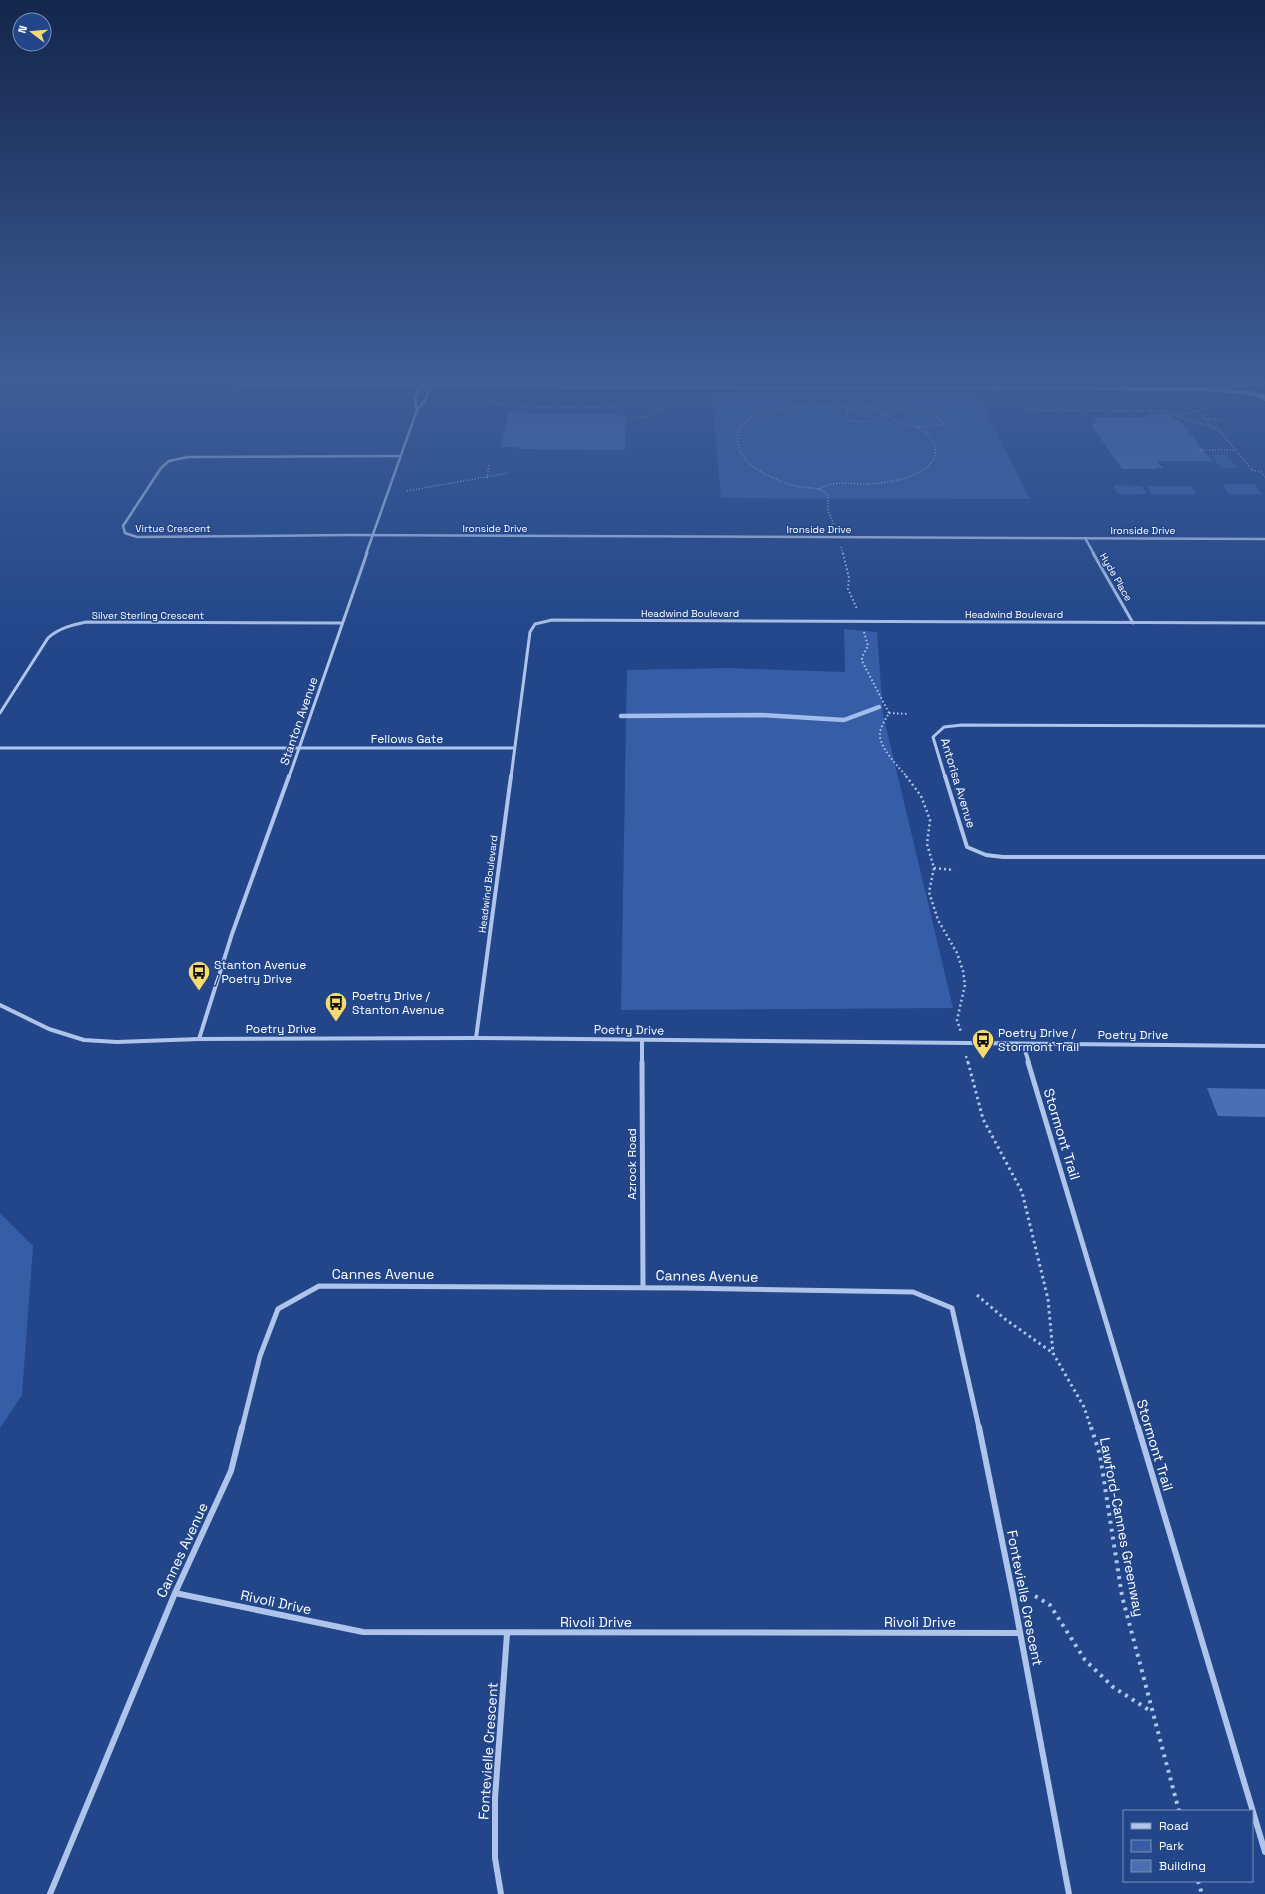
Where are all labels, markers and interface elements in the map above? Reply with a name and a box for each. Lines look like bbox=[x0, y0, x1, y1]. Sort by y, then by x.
north arrow bbox=[12, 12, 52, 52]
text: N bbox=[15, 24, 30, 35]
street label: Virtue Crescent bbox=[135, 522, 211, 535]
street label: Ironside Drive bbox=[463, 522, 528, 535]
street label: Ironside Drive bbox=[787, 523, 852, 536]
street label: Ironside Drive bbox=[1111, 524, 1176, 537]
street label: Hyde Place bbox=[1097, 551, 1135, 604]
street label: Headwind Boulevard bbox=[641, 607, 739, 620]
street label: Headwind Boulevard bbox=[965, 608, 1063, 621]
street label: Silver Sterling Crescent bbox=[92, 609, 205, 622]
street label: Stanton Avenue bbox=[276, 675, 322, 767]
street label: Fellows Gate bbox=[371, 731, 443, 747]
street label: Antorisa Avenue bbox=[937, 736, 979, 830]
street label: Headwind Boulevard bbox=[476, 834, 500, 934]
place label: Stanton Avenue / Poetry Drive bbox=[214, 957, 306, 987]
bus stop icon: Stanton Avenue / Poetry Drive bbox=[186, 959, 212, 992]
place label: Poetry Drive / Stanton Avenue bbox=[352, 988, 444, 1018]
bus stop icon: Poetry Drive / Stanton Avenue bbox=[323, 990, 349, 1023]
street label: Poetry Drive bbox=[246, 1021, 316, 1037]
street label: Poetry Drive bbox=[594, 1021, 664, 1039]
place label: Poetry Drive / Stormont Trail bbox=[998, 1025, 1079, 1055]
bus stop icon: Poetry Drive / Stormont Trail bbox=[970, 1027, 996, 1060]
street label: Poetry Drive bbox=[1098, 1027, 1168, 1043]
street label: Stormont Trail bbox=[1040, 1086, 1084, 1182]
street label: Azrock Road bbox=[624, 1128, 640, 1200]
street label: Cannes Avenue bbox=[332, 1265, 434, 1283]
street label: Cannes Avenue bbox=[655, 1266, 759, 1286]
street label: Stormont Trail bbox=[1133, 1397, 1177, 1493]
street label: Lawford-Cannes Greenway bbox=[1096, 1436, 1148, 1618]
street label: Cannes Avenue bbox=[152, 1500, 212, 1600]
street label: Fontevielle Crescent bbox=[1003, 1529, 1047, 1667]
street label: Rivoli Drive bbox=[239, 1586, 313, 1618]
street label: Rivoli Drive bbox=[560, 1613, 632, 1631]
street label: Rivoli Drive bbox=[884, 1613, 956, 1631]
street label: Fontevielle Crescent bbox=[474, 1682, 502, 1820]
legend bbox=[1123, 1810, 1253, 1882]
text: Road bbox=[1159, 1818, 1188, 1834]
text: Park bbox=[1159, 1838, 1184, 1854]
text: Building bbox=[1159, 1858, 1206, 1874]

